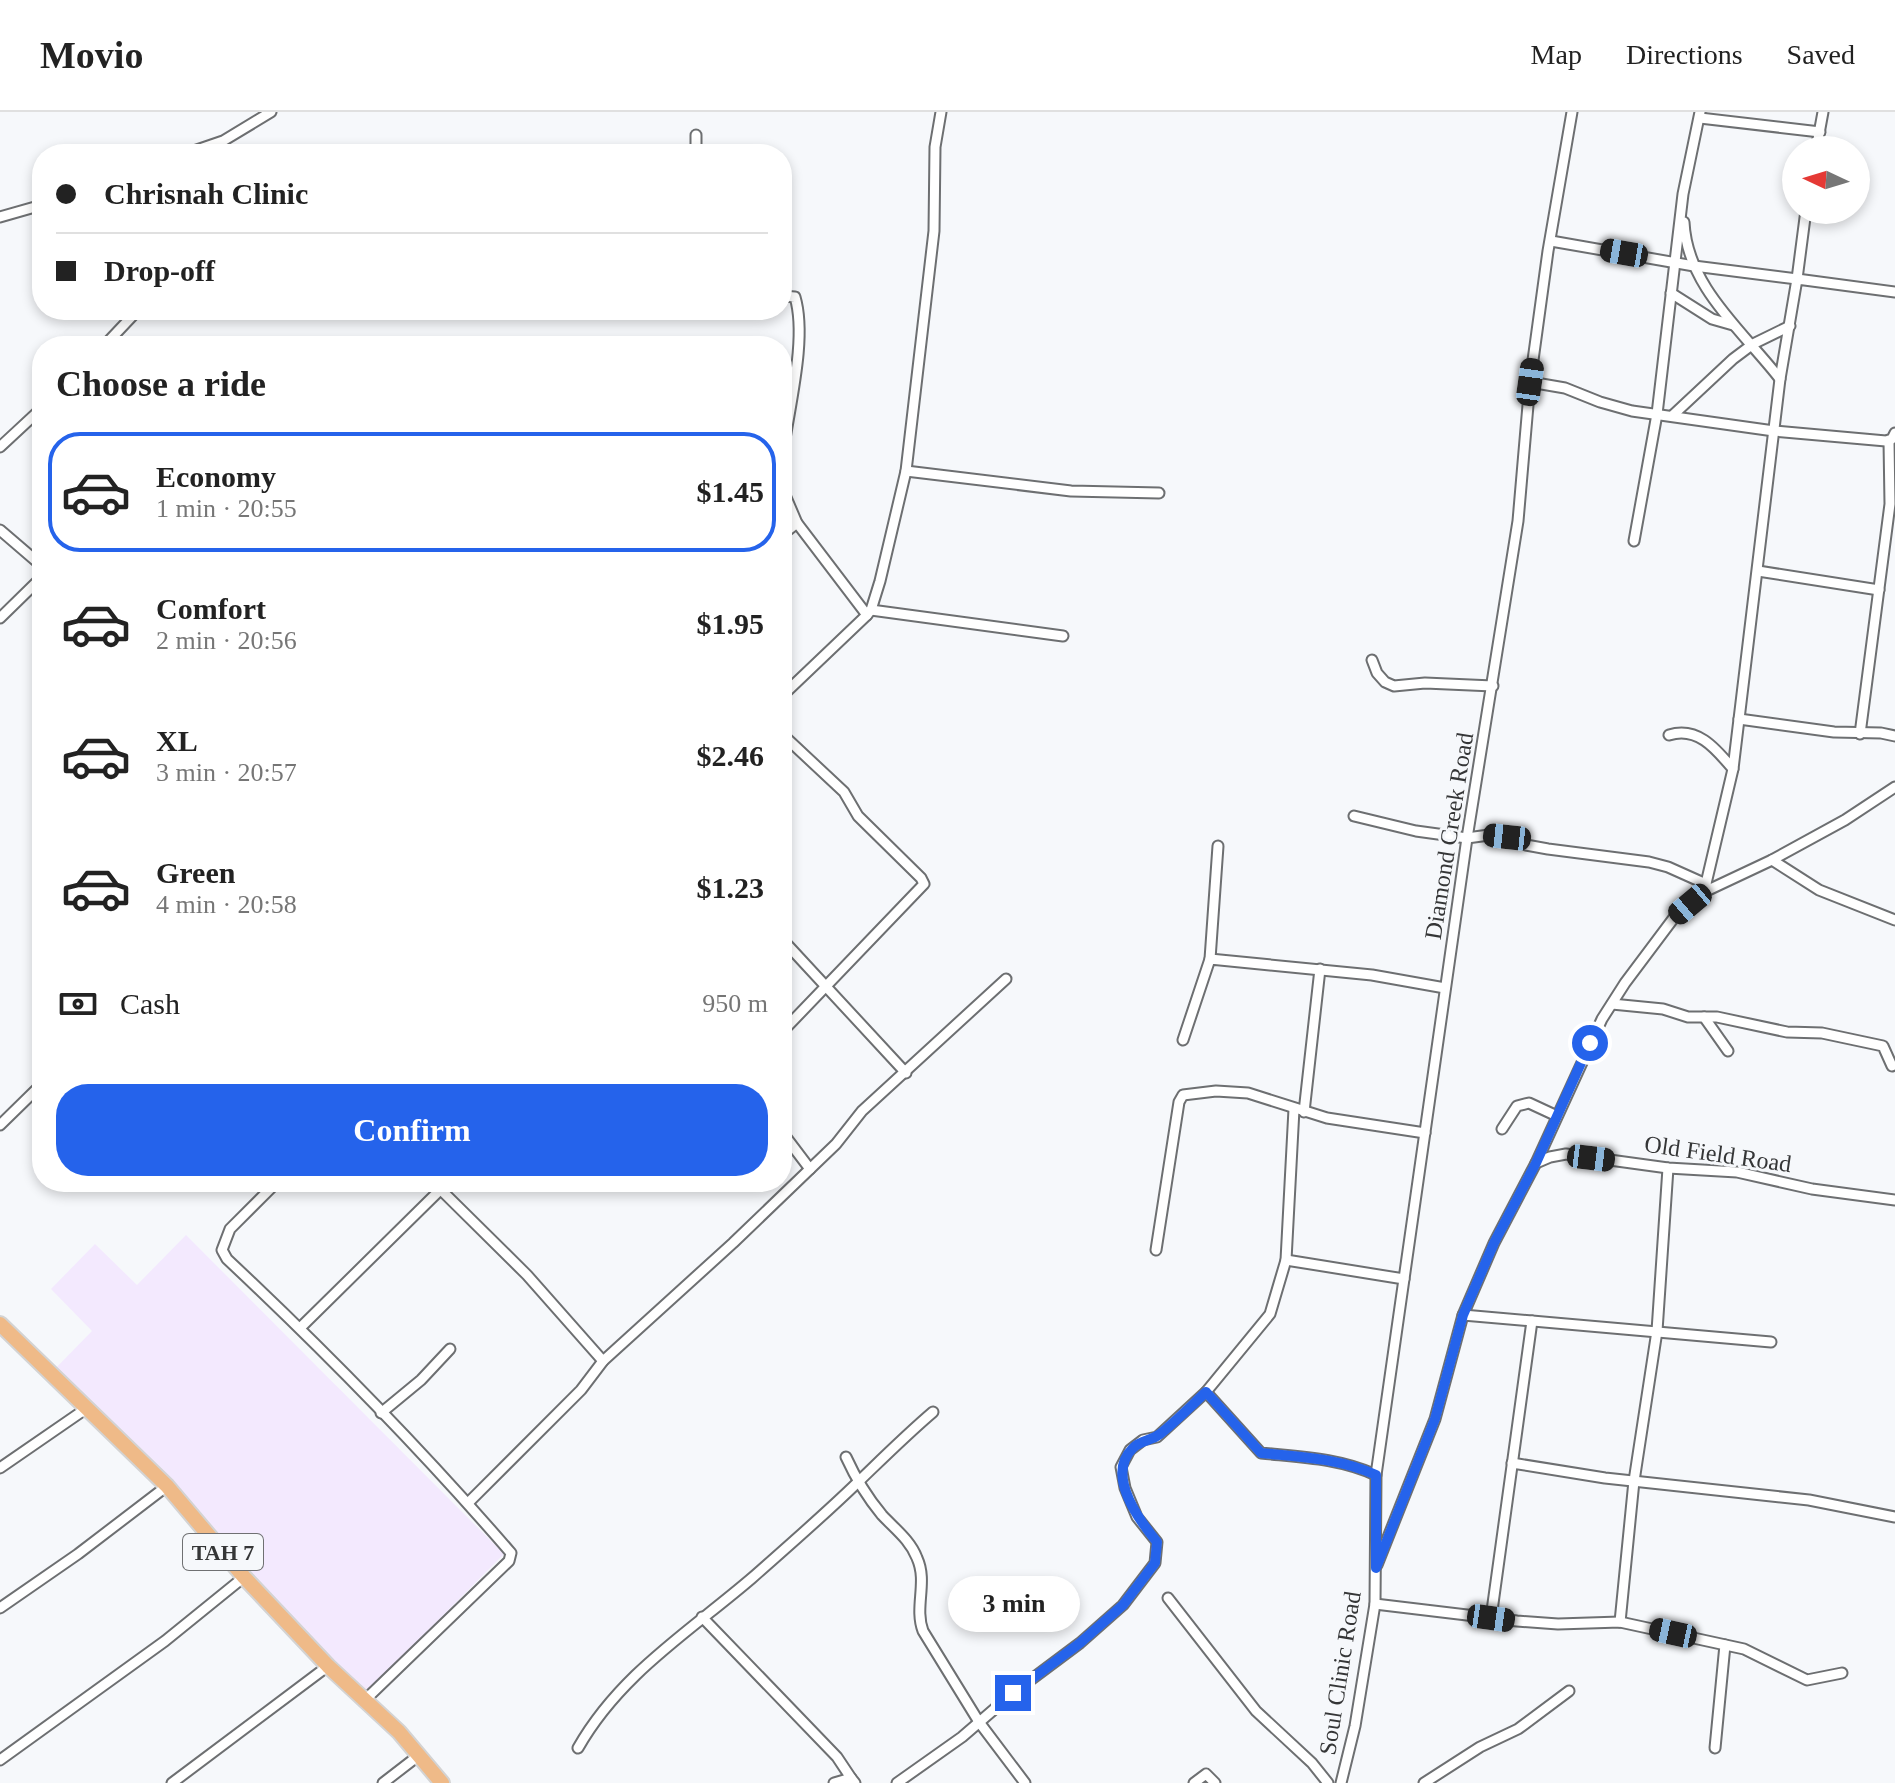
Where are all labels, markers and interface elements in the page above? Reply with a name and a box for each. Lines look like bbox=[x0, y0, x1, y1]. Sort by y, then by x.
text: Movio bbox=[40, 34, 143, 76]
text: Map bbox=[1531, 39, 1582, 70]
text: Directions bbox=[1626, 39, 1743, 70]
text: Saved bbox=[1787, 39, 1855, 70]
north arrow bbox=[1782, 136, 1870, 224]
map controls bbox=[1782, 136, 1870, 224]
text: Chrisnah Clinic bbox=[104, 177, 308, 210]
car bbox=[1598, 237, 1650, 269]
text: Drop-off bbox=[104, 254, 215, 287]
car bbox=[1515, 357, 1545, 407]
text: Choose a ride bbox=[56, 364, 266, 404]
icon: car bbox=[60, 456, 132, 528]
text: Economy bbox=[156, 460, 276, 493]
text: $1.45 bbox=[697, 475, 764, 508]
text: 1 min · 20:55 bbox=[156, 494, 297, 523]
icon: car bbox=[60, 588, 132, 660]
text: Comfort bbox=[156, 592, 266, 625]
text: $1.95 bbox=[697, 607, 764, 640]
text: 2 min · 20:56 bbox=[156, 626, 297, 655]
icon: car bbox=[60, 720, 132, 792]
text: XL bbox=[156, 724, 198, 757]
street label: Diamond Creek Road bbox=[1420, 731, 1478, 941]
text: $2.46 bbox=[697, 739, 764, 772]
text: 3 min · 20:57 bbox=[156, 758, 297, 787]
car bbox=[1482, 823, 1532, 851]
icon: car bbox=[60, 852, 132, 924]
text: Green bbox=[156, 856, 235, 889]
text: $1.23 bbox=[697, 871, 764, 904]
car bbox=[1664, 879, 1716, 929]
text: 4 min · 20:58 bbox=[156, 890, 297, 919]
icon: cash bbox=[56, 982, 100, 1026]
text: Cash bbox=[120, 987, 180, 1020]
text: 950 m bbox=[702, 989, 768, 1018]
route start bbox=[1572, 1025, 1608, 1061]
button: Confirm bbox=[56, 1084, 768, 1176]
street label: Old Field Road bbox=[1643, 1131, 1793, 1177]
car bbox=[1566, 1143, 1616, 1173]
road number: TAH 7 bbox=[183, 1534, 263, 1570]
callout: 3 min bbox=[947, 1577, 1079, 1633]
text: 3 min bbox=[983, 1589, 1045, 1618]
street label: Soul Clinic Road bbox=[1314, 1589, 1366, 1757]
car bbox=[1466, 1603, 1516, 1633]
car bbox=[1647, 1616, 1699, 1650]
route end bbox=[995, 1675, 1031, 1711]

